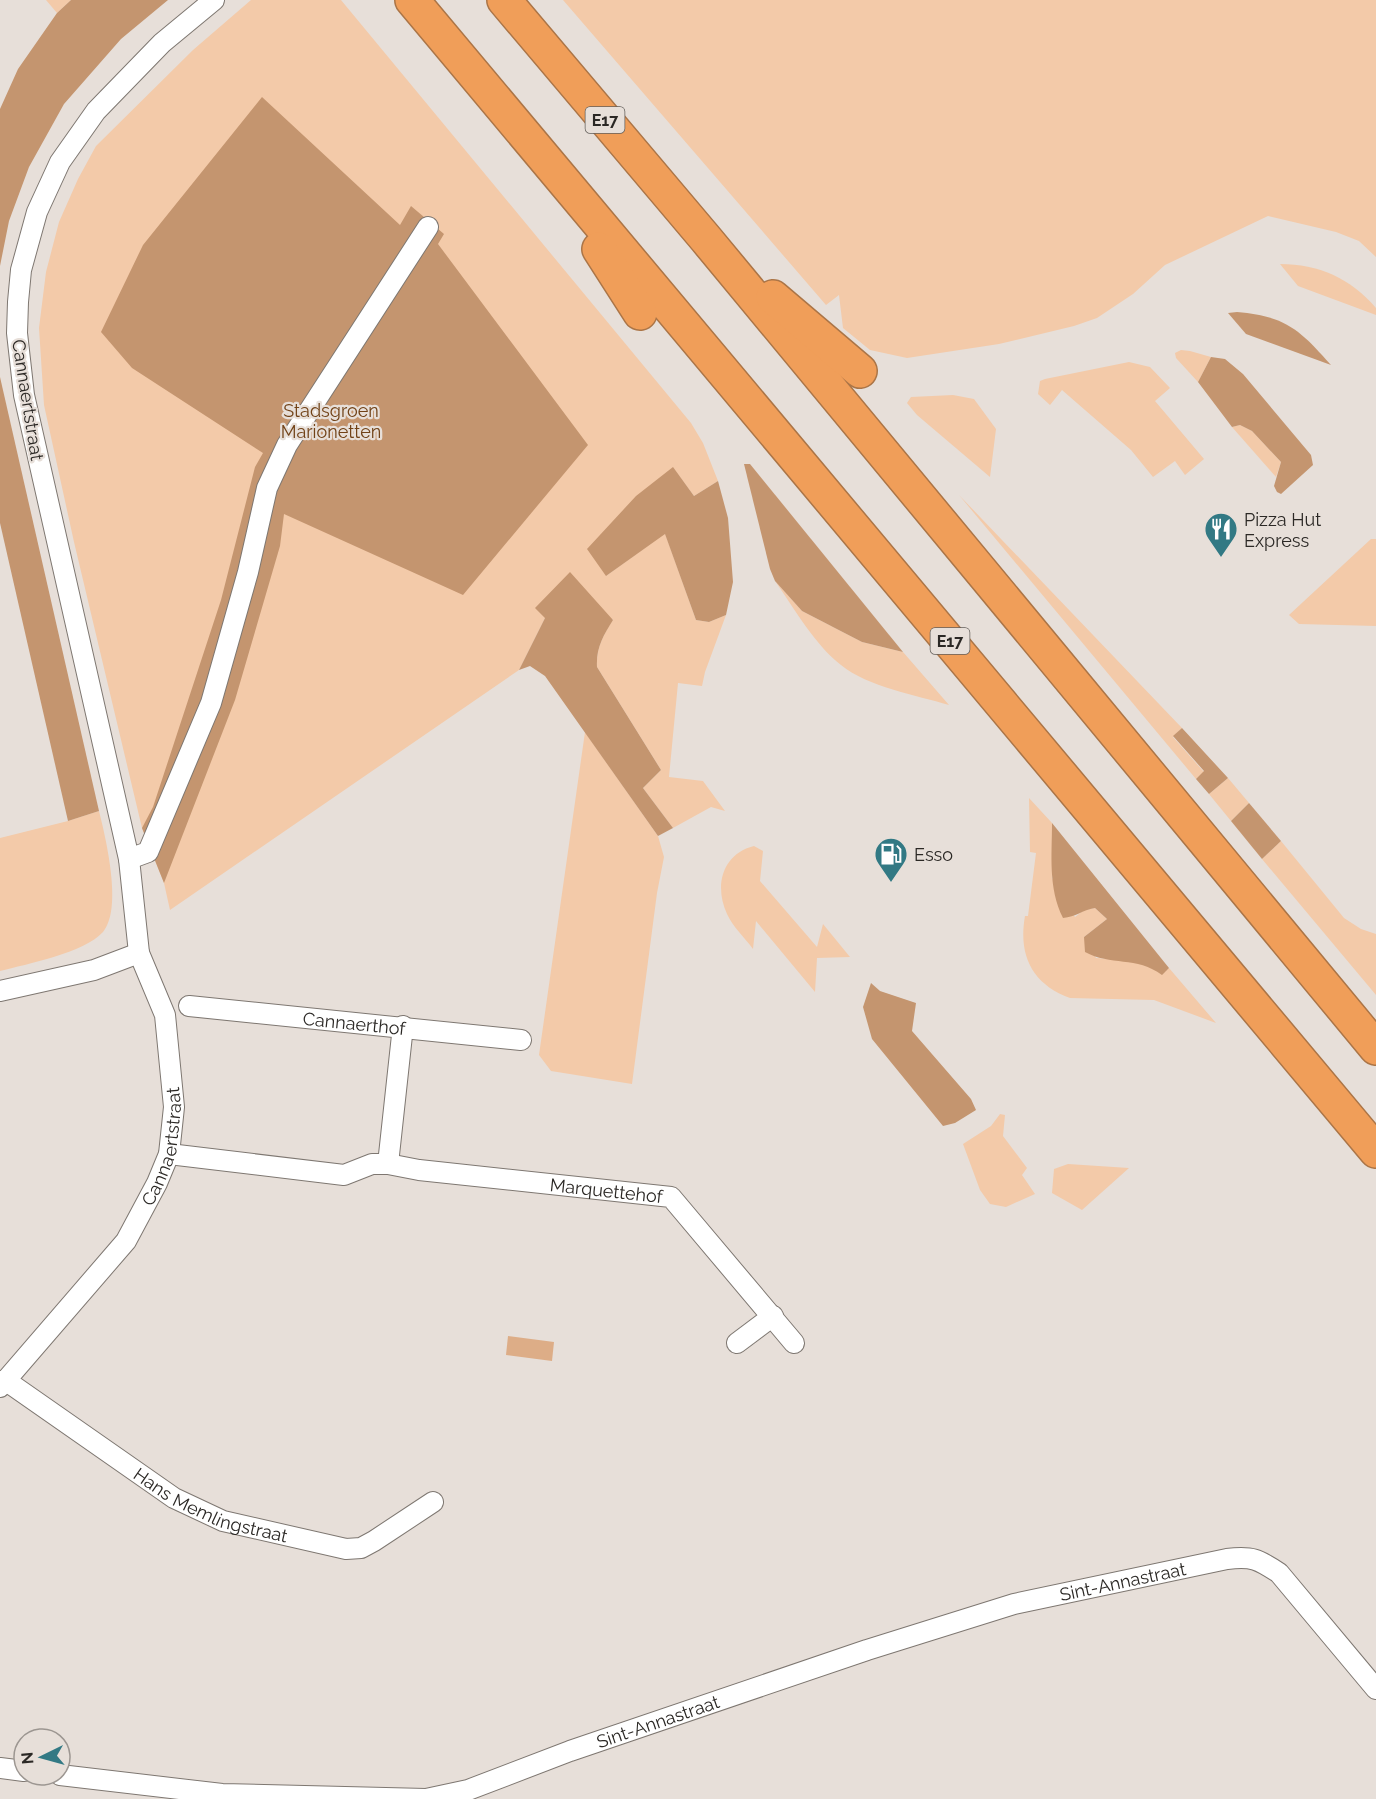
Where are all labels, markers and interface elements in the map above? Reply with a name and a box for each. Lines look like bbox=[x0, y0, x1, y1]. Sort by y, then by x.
road number: E17 bbox=[586, 107, 624, 133]
street label: Cannaertstraat bbox=[8, 338, 48, 462]
park label: Stadsgroen Marionetten bbox=[281, 400, 381, 442]
place label: Pizza Hut Express bbox=[1244, 509, 1321, 551]
restaurant icon: Pizza Hut Express bbox=[1203, 511, 1239, 558]
road number: E17 bbox=[930, 628, 970, 654]
fuel station icon: Esso bbox=[873, 836, 909, 883]
place label: Esso bbox=[914, 844, 953, 865]
street label: Cannaerthof bbox=[302, 1007, 407, 1039]
street label: Cannaertstraat bbox=[136, 1086, 185, 1209]
street label: Marquettehof bbox=[549, 1174, 665, 1207]
street label: Hans Memlingstraat bbox=[130, 1463, 290, 1546]
street label: Sint-Annastraat bbox=[1058, 1558, 1188, 1605]
street label: Sint-Annastraat bbox=[594, 1691, 722, 1752]
north arrow bbox=[12, 1727, 72, 1787]
text: N bbox=[18, 1751, 38, 1765]

